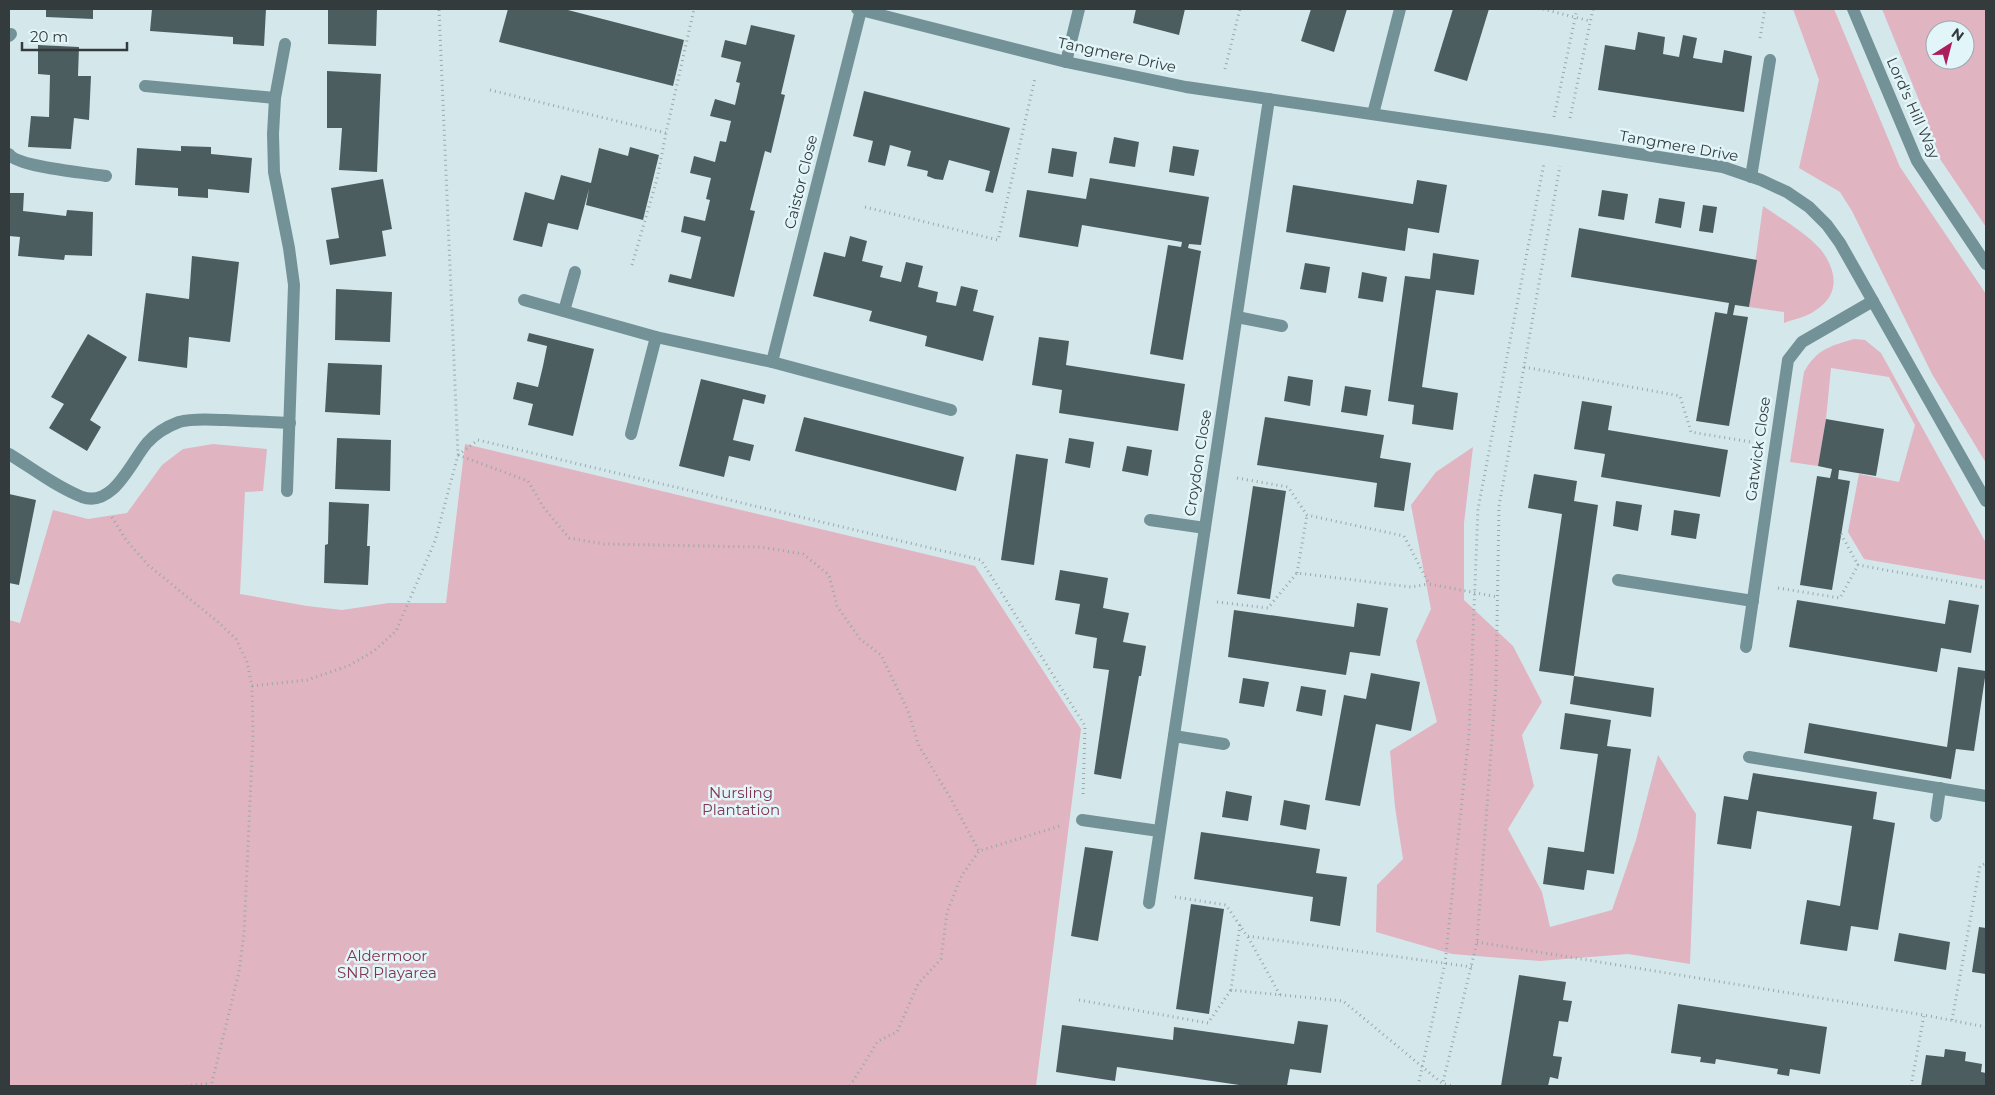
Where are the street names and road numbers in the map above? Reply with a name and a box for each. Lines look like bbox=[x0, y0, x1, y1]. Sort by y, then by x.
street label: Tangmere Drive bbox=[1056, 33, 1178, 76]
street label: Lord's Hill Way bbox=[1883, 54, 1945, 162]
street label: Tangmere Drive bbox=[1618, 126, 1740, 165]
street label: Caistor Close bbox=[780, 133, 821, 231]
street label: Gatwick Close bbox=[1741, 395, 1774, 502]
street label: Croydon Close bbox=[1180, 408, 1215, 518]

